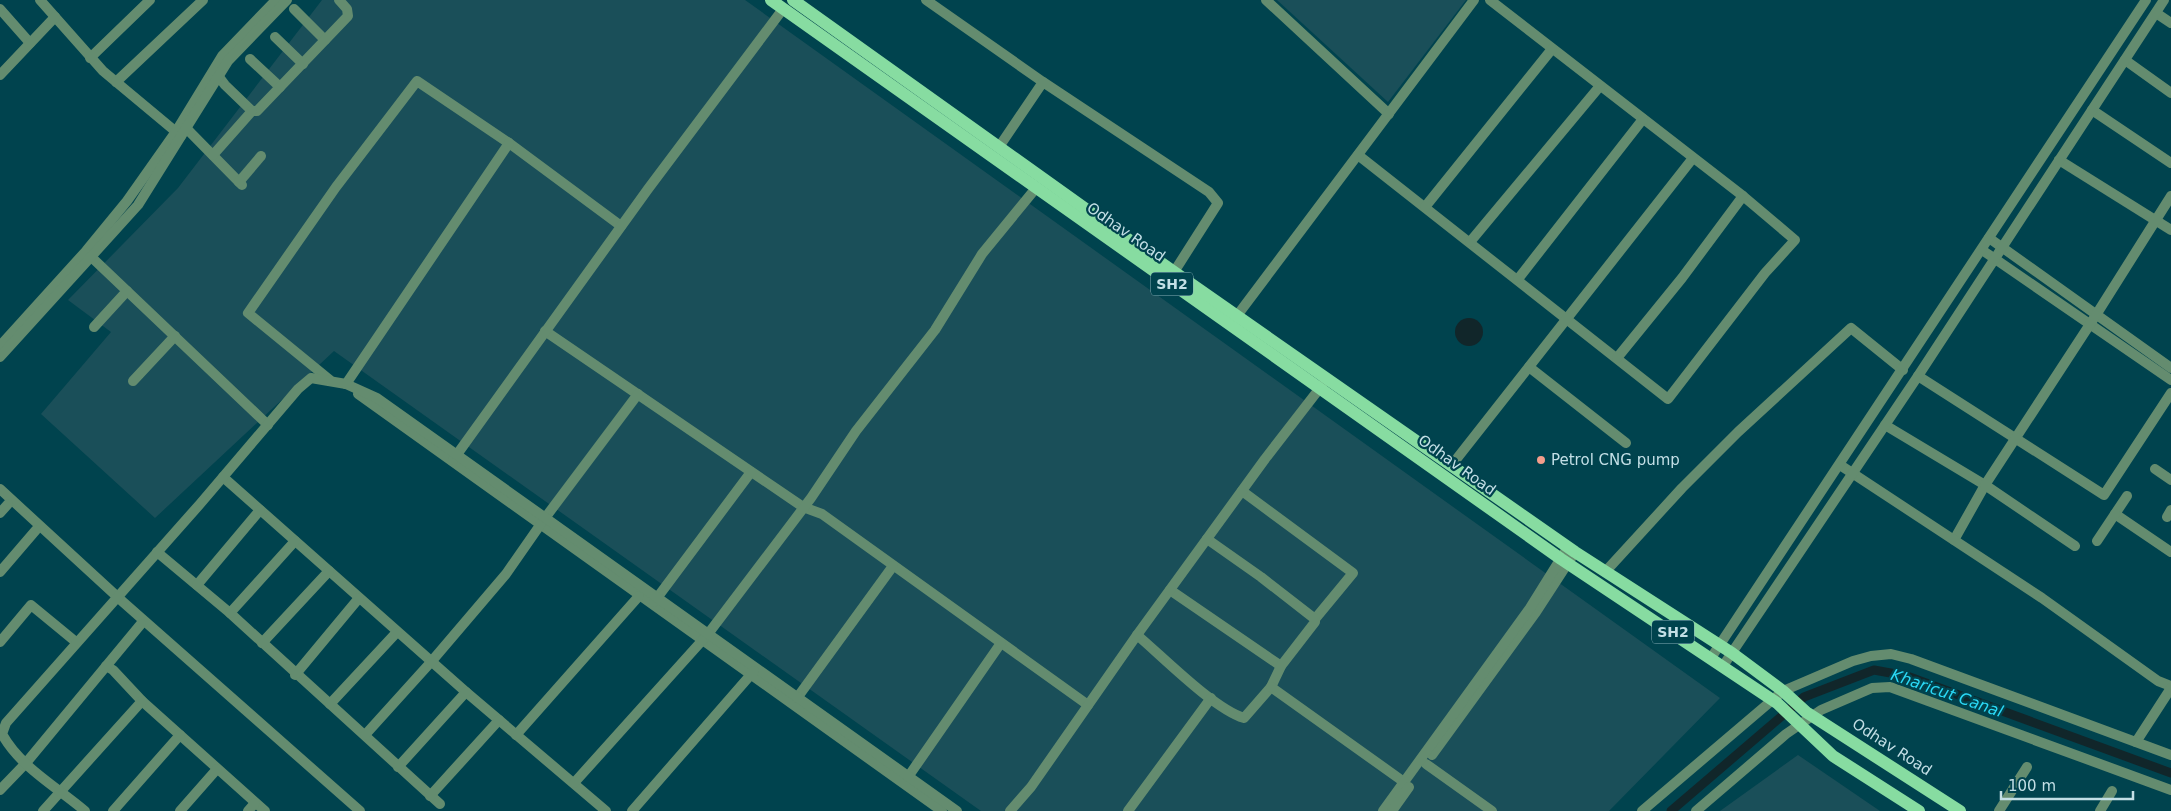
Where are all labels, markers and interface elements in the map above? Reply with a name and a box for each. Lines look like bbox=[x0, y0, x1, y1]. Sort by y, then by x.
street label: Odhav Road bbox=[1083, 198, 1169, 266]
road number: SH2 bbox=[1151, 272, 1193, 296]
street label: Odhav Road bbox=[1415, 431, 1499, 499]
place label: Petrol CNG pump bbox=[1551, 451, 1680, 469]
marker: Petrol CNG pump bbox=[1535, 454, 1547, 466]
road number: SH2 bbox=[1652, 620, 1694, 644]
water label: Kharicut Canal bbox=[1889, 665, 2006, 721]
street label: Odhav Road bbox=[1849, 715, 1935, 779]
scale bar bbox=[2001, 768, 2134, 800]
text: 100 m bbox=[2008, 777, 2056, 795]

